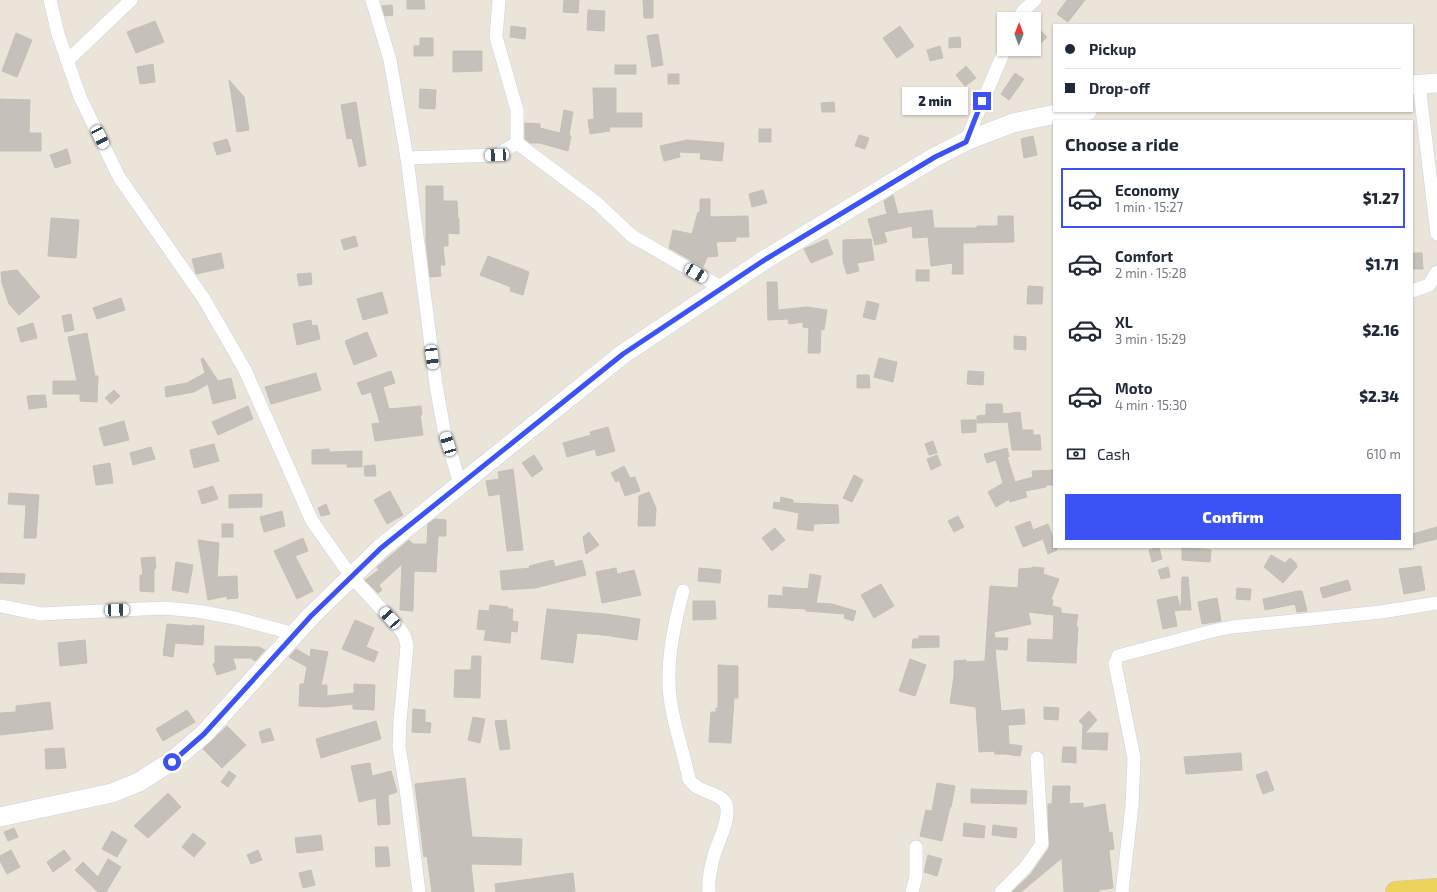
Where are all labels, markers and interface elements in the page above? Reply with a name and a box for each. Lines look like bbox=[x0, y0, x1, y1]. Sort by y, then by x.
north arrow bbox=[997, 12, 1041, 56]
map controls bbox=[997, 12, 1041, 56]
text: Pickup bbox=[1089, 40, 1136, 58]
text: Drop-off bbox=[1089, 79, 1150, 97]
callout: 2 min bbox=[902, 87, 968, 115]
route end bbox=[973, 92, 991, 110]
text: 2 min bbox=[918, 93, 952, 109]
car bbox=[89, 124, 111, 150]
text: Choose a ride bbox=[1065, 133, 1179, 155]
car bbox=[485, 148, 509, 162]
icon: car bbox=[1067, 180, 1103, 216]
text: Economy bbox=[1115, 181, 1180, 199]
text: $1.27 bbox=[1363, 189, 1399, 207]
text: 1 min · 15:27 bbox=[1115, 199, 1183, 215]
icon: car bbox=[1067, 246, 1103, 282]
text: Comfort bbox=[1115, 247, 1173, 265]
text: $1.71 bbox=[1365, 255, 1399, 273]
car bbox=[683, 262, 709, 284]
text: 2 min · 15:28 bbox=[1115, 265, 1187, 281]
icon: car bbox=[1067, 312, 1103, 348]
text: XL bbox=[1115, 313, 1133, 331]
text: $2.16 bbox=[1362, 321, 1399, 339]
text: 3 min · 15:29 bbox=[1115, 331, 1186, 347]
car bbox=[425, 344, 439, 370]
icon: car bbox=[1067, 378, 1103, 414]
text: Moto bbox=[1115, 379, 1153, 397]
text: $2.34 bbox=[1359, 387, 1399, 405]
text: 4 min · 15:30 bbox=[1115, 397, 1187, 413]
car bbox=[439, 431, 457, 457]
icon: cash bbox=[1065, 443, 1087, 465]
text: Cash bbox=[1097, 445, 1130, 463]
text: 610 m bbox=[1366, 446, 1401, 462]
button: Confirm bbox=[1065, 494, 1401, 540]
car bbox=[105, 604, 129, 616]
car bbox=[378, 605, 402, 631]
route start bbox=[163, 753, 181, 771]

